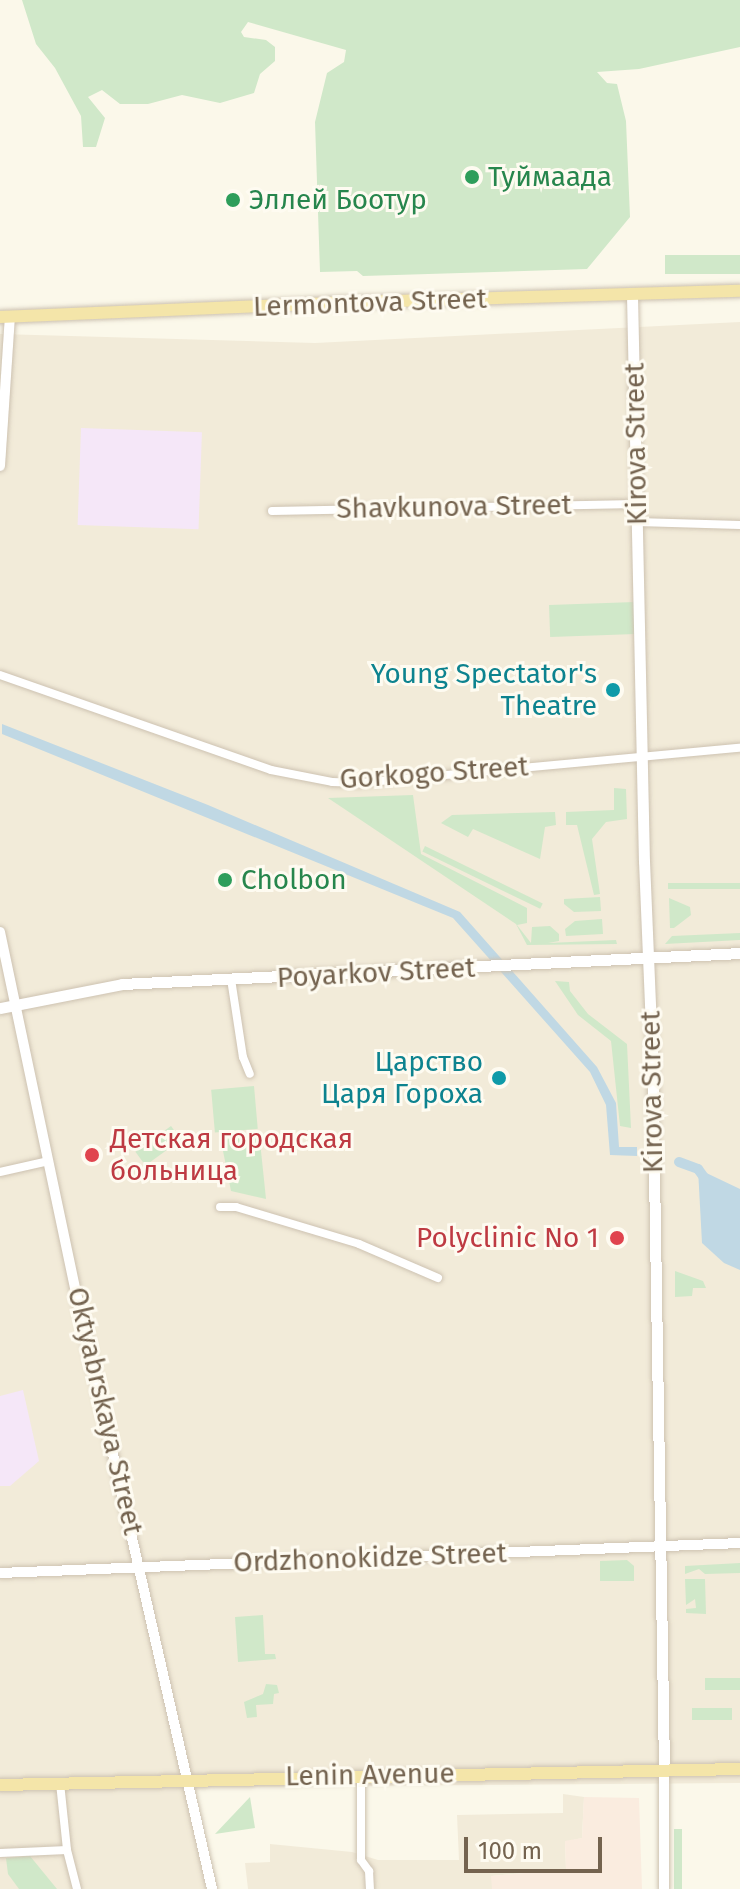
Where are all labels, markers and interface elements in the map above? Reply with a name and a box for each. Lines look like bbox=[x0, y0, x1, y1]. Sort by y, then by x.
place label: Туймаада bbox=[488, 160, 612, 194]
marker: Туймаада bbox=[463, 168, 481, 186]
place label: Эллей Боотур bbox=[249, 183, 427, 217]
marker: Эллей Боотур bbox=[224, 191, 242, 209]
street label: Lermontova Street bbox=[253, 282, 487, 324]
street label: Kirova Street bbox=[618, 362, 654, 526]
street label: Shavkunova Street bbox=[336, 488, 572, 526]
place label: Young Spectator's Theatre bbox=[371, 657, 597, 723]
marker: Young Spectator's Theatre bbox=[604, 681, 622, 699]
street label: Gorkogo Street bbox=[339, 750, 529, 796]
place label: Cholbon bbox=[241, 863, 347, 897]
marker: Cholbon bbox=[216, 871, 234, 889]
street label: Poyarkov Street bbox=[276, 951, 476, 995]
street label: Kirova Street bbox=[634, 1010, 670, 1174]
place label: Царство Царя Гороха bbox=[321, 1045, 483, 1111]
marker: Царство Царя Гороха bbox=[490, 1069, 508, 1087]
place label: Детская городская больница bbox=[110, 1122, 353, 1188]
marker: Детская городская больница bbox=[81, 1144, 103, 1166]
place label: Polyclinic No 1 bbox=[416, 1221, 599, 1255]
marker: Polyclinic No 1 bbox=[606, 1227, 628, 1249]
street label: Oktyabrskaya Street bbox=[60, 1284, 150, 1538]
street label: Ordzhonokidze Street bbox=[233, 1536, 507, 1580]
street label: Lenin Avenue bbox=[285, 1757, 455, 1793]
scale bar bbox=[468, 1821, 606, 1871]
text: 100 m bbox=[478, 1837, 542, 1865]

